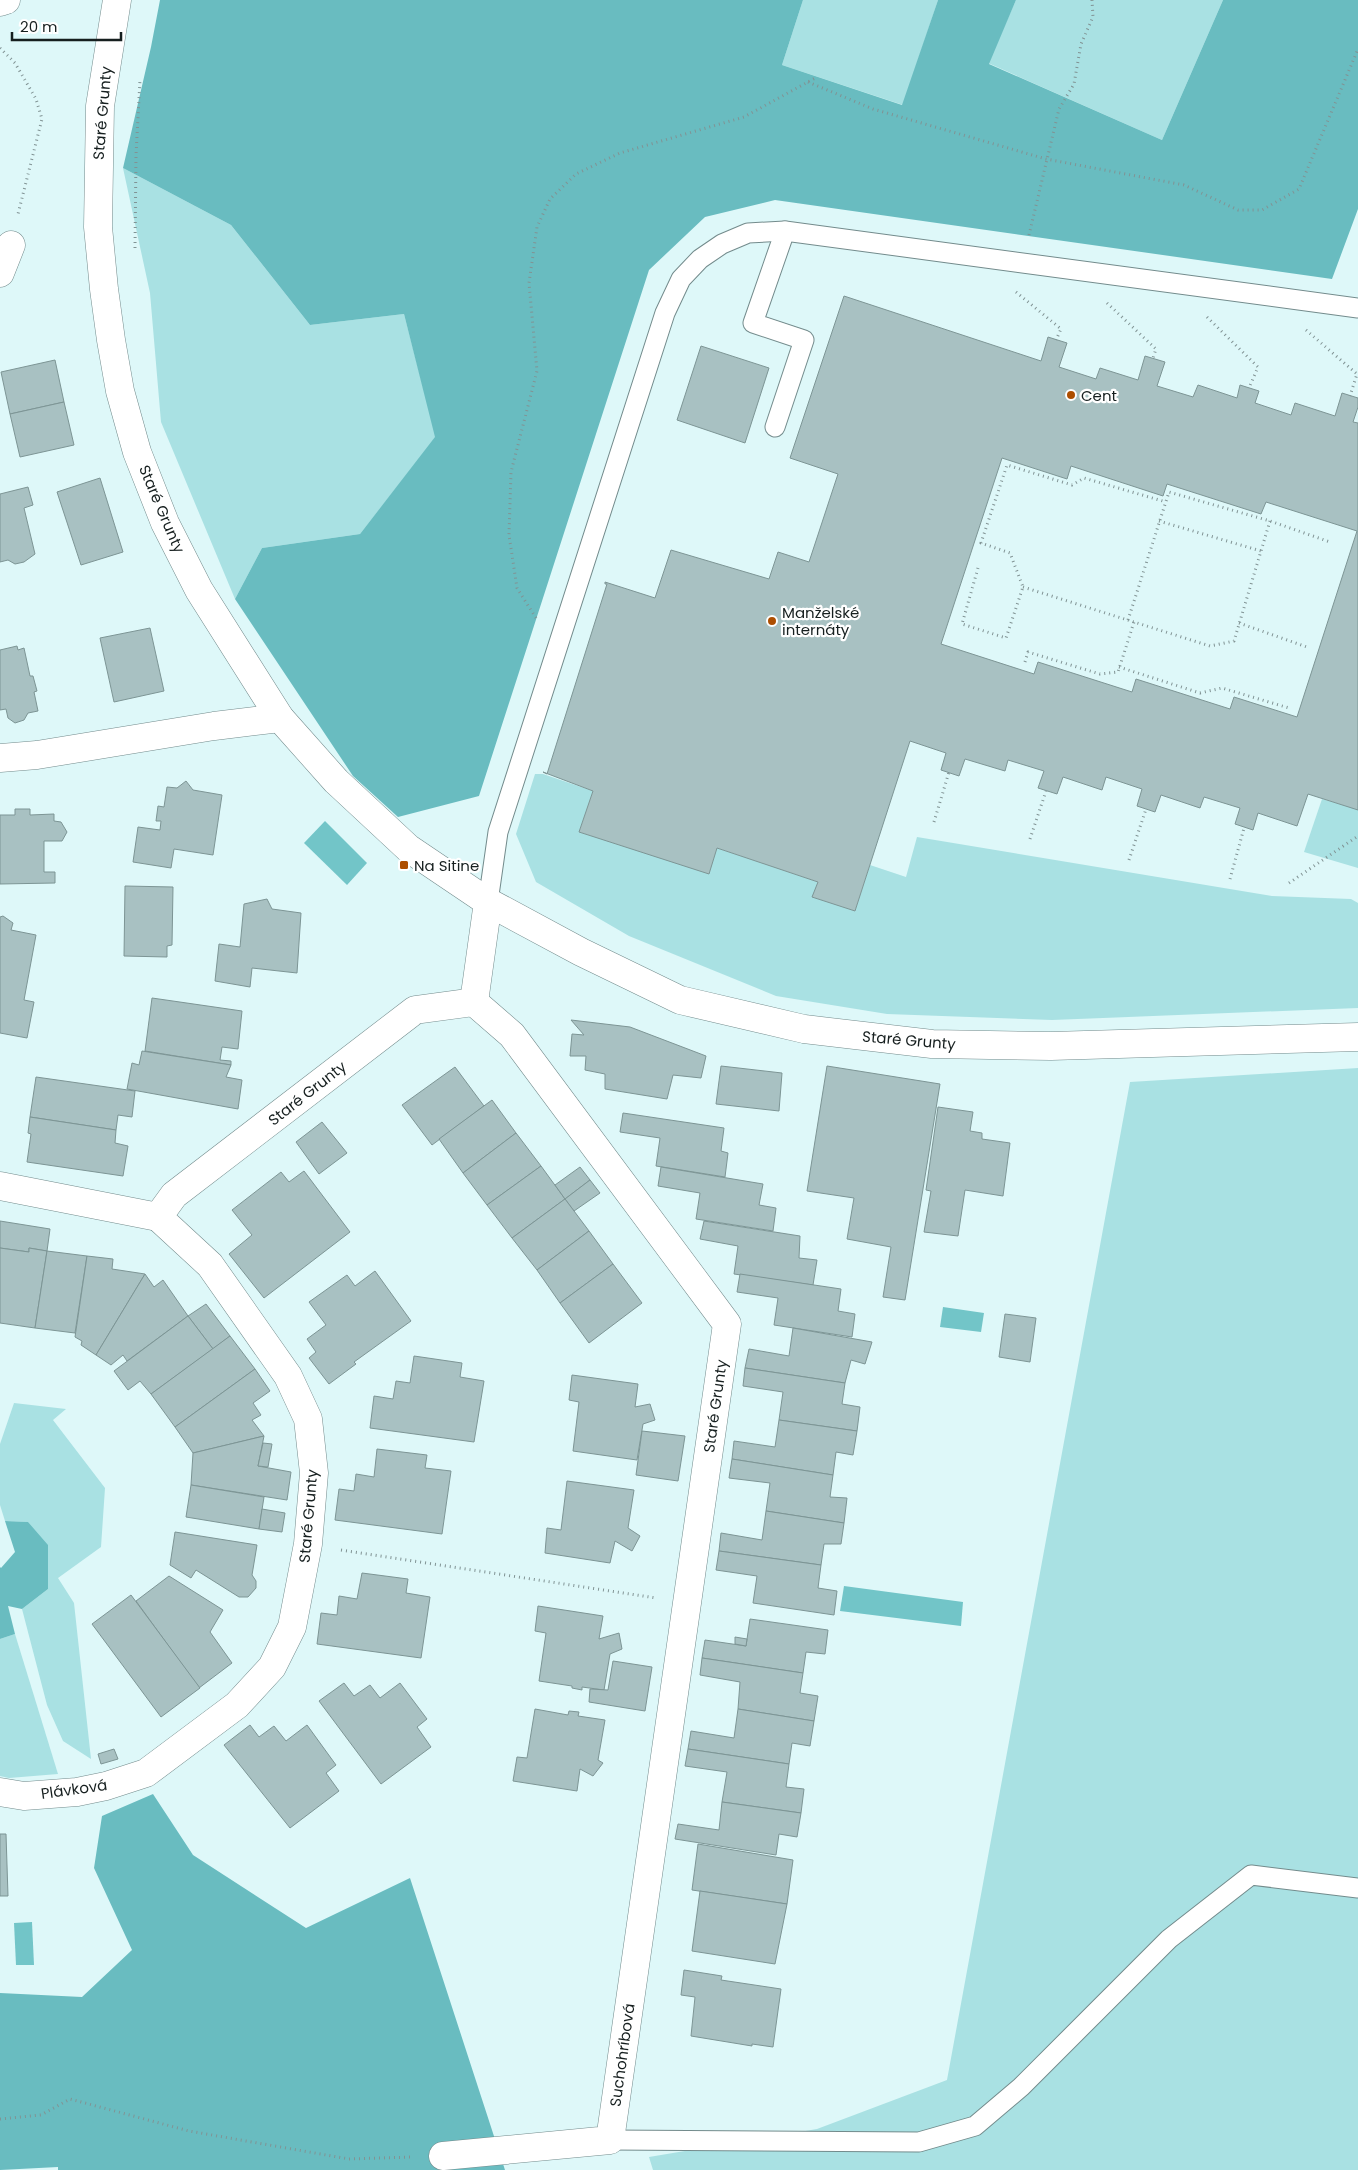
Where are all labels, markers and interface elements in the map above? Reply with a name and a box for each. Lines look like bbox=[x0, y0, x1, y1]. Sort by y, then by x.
scale bar bbox=[12, 10, 121, 42]
text: 20 m bbox=[20, 16, 58, 37]
street label: Staré Grunty bbox=[87, 65, 117, 161]
place label: Cent bbox=[1081, 385, 1117, 406]
marker: Cent bbox=[1065, 389, 1077, 401]
street label: Staré Grunty bbox=[134, 462, 190, 557]
place label: Manželské internáty bbox=[782, 602, 859, 640]
marker: Manželské internáty bbox=[766, 615, 778, 627]
place label: Na Sitine bbox=[414, 855, 479, 876]
marker: Na Sitine bbox=[398, 859, 410, 871]
street label: Staré Grunty bbox=[861, 1025, 957, 1055]
street label: Staré Grunty bbox=[264, 1056, 351, 1130]
street label: Staré Grunty bbox=[698, 1358, 732, 1454]
street label: Staré Grunty bbox=[293, 1468, 323, 1564]
street label: Plávková bbox=[39, 1774, 109, 1804]
street label: Suchohríbová bbox=[604, 2002, 640, 2108]

